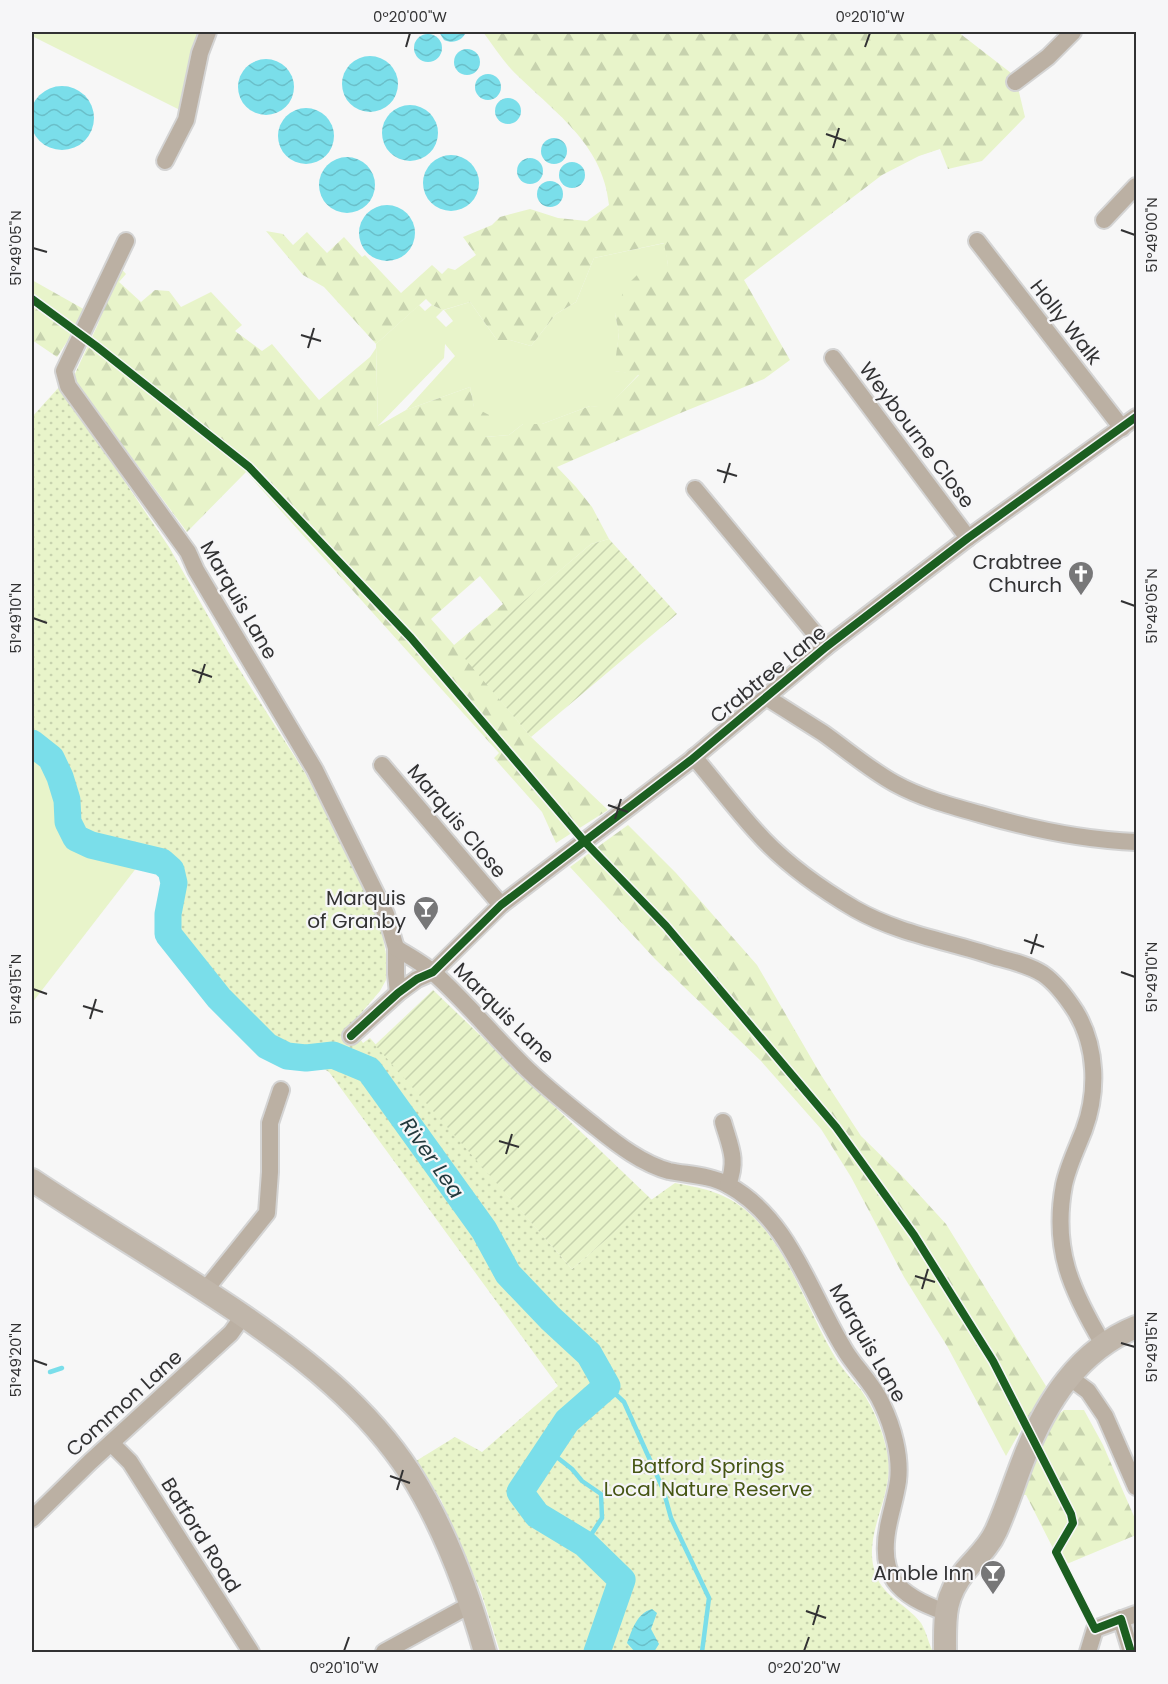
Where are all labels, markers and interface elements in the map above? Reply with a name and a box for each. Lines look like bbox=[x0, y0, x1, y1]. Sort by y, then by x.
text: 0°20'00"W bbox=[373, 6, 447, 27]
text: 0°20'10"W bbox=[835, 6, 905, 27]
text: 51°49'00"N bbox=[1141, 197, 1162, 273]
text: 51°49'05"N bbox=[5, 210, 26, 286]
street label: Holly Walk bbox=[1024, 273, 1109, 371]
street label: Weybourne Close bbox=[853, 356, 981, 514]
street label: Marquis Lane bbox=[194, 536, 284, 664]
place label: Crabtree Church bbox=[973, 548, 1062, 599]
church icon: Crabtree Church bbox=[1066, 559, 1096, 597]
text: 51°49'05"N bbox=[1141, 568, 1162, 644]
text: 51°49'10"N bbox=[5, 583, 26, 653]
street label: Crabtree Lane bbox=[704, 618, 832, 730]
street label: Marquis Close bbox=[401, 758, 513, 884]
place label: Marquis of Granby bbox=[307, 884, 406, 935]
bar icon: Marquis of Granby bbox=[411, 894, 441, 932]
text: 51°49'10"N bbox=[1141, 942, 1162, 1012]
text: 51°49'15"N bbox=[5, 954, 26, 1024]
street label: Marquis Lane bbox=[447, 956, 561, 1070]
water label: River Lea bbox=[394, 1111, 471, 1204]
street label: Marquis Lane bbox=[823, 1279, 913, 1407]
text: 51°49'15"N bbox=[1141, 1312, 1162, 1382]
text: 51°49'20"N bbox=[5, 1323, 26, 1397]
street label: Common Lane bbox=[60, 1343, 188, 1463]
park label: Batford Springs Local Nature Reserve bbox=[604, 1452, 812, 1503]
street label: Batford Road bbox=[154, 1472, 248, 1598]
bar icon: Amble Inn bbox=[978, 1558, 1008, 1596]
place label: Amble Inn bbox=[873, 1559, 974, 1587]
text: 0°20'10"W bbox=[309, 1657, 379, 1678]
text: 0°20'20"W bbox=[767, 1657, 841, 1678]

